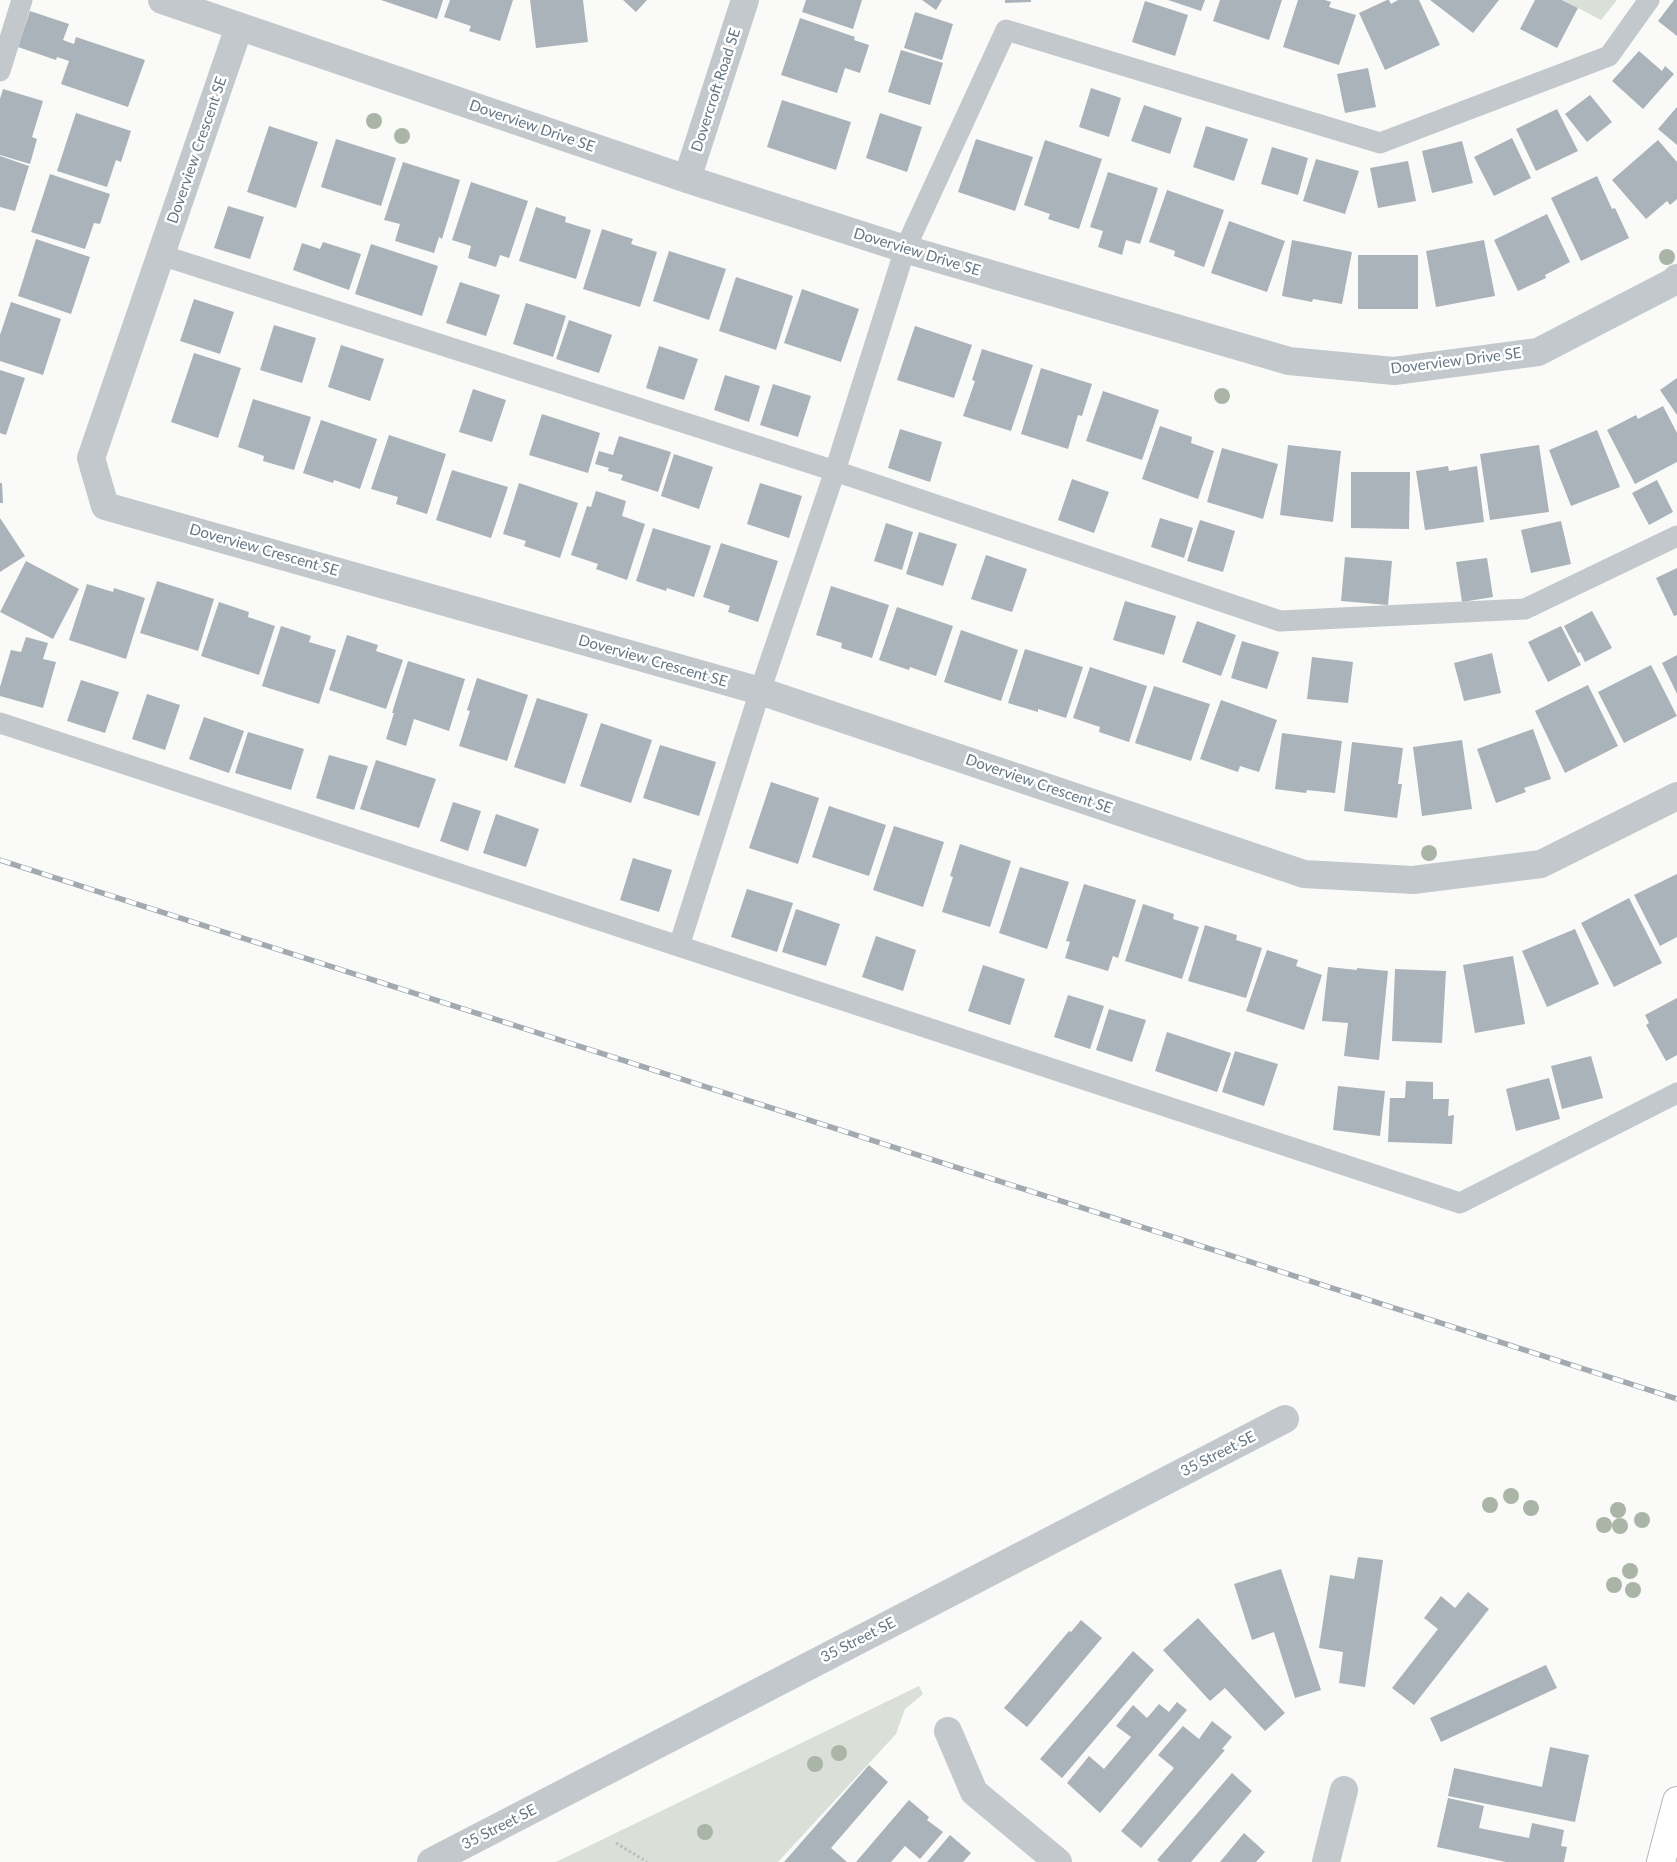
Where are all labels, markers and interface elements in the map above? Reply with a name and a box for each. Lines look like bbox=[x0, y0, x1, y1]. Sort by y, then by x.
street label: Dovercroft Road SE bbox=[688, 26, 744, 154]
street label: Doverview Crescent SE bbox=[163, 74, 231, 226]
street label: Doverview Drive SE bbox=[467, 96, 597, 156]
street label: Doverview Drive SE bbox=[851, 224, 983, 280]
street label: Doverview Drive SE bbox=[1390, 344, 1522, 378]
street label: Doverview Crescent SE bbox=[187, 520, 341, 580]
street label: Doverview Crescent SE bbox=[576, 631, 730, 691]
street label: Doverview Crescent SE bbox=[963, 750, 1115, 818]
street label: 35 Street SE bbox=[1178, 1428, 1258, 1480]
street label: 35 Street SE bbox=[818, 1614, 898, 1666]
street label: 35 Street SE bbox=[459, 1801, 539, 1853]

